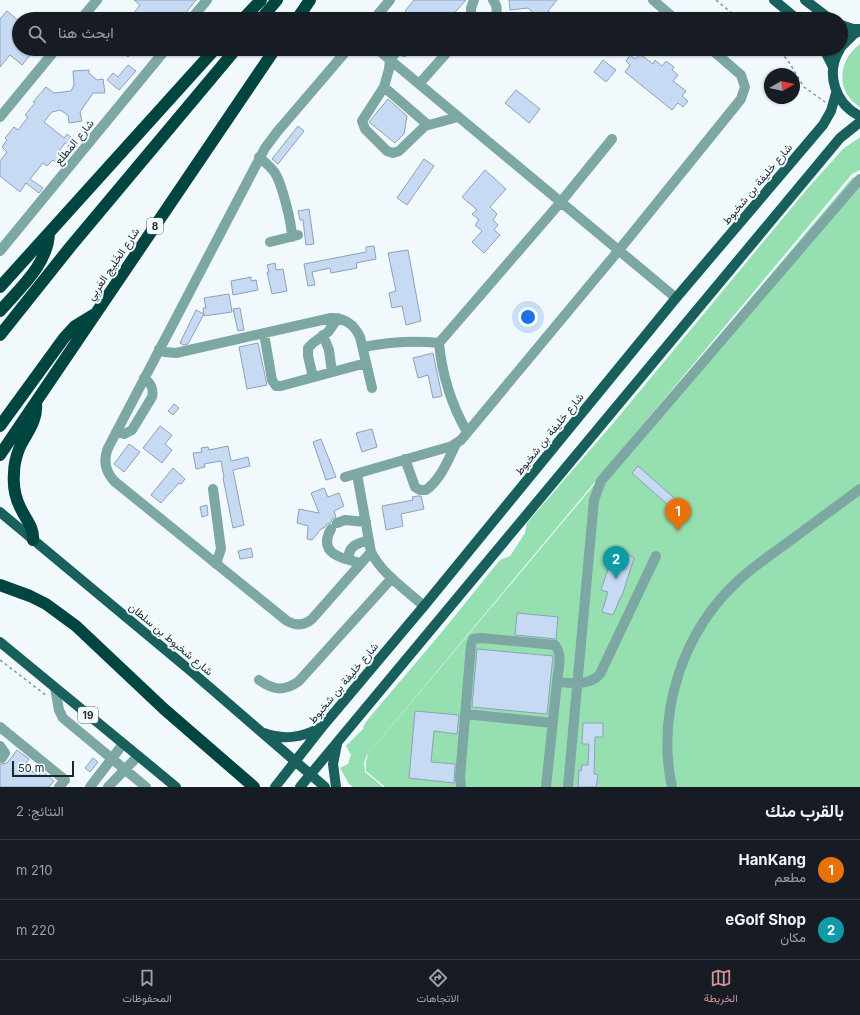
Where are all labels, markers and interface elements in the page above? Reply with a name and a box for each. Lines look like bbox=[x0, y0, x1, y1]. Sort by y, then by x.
search box bbox=[12, 12, 848, 56]
icon: search bbox=[26, 23, 48, 45]
text: ابحث هنا bbox=[58, 23, 114, 42]
north arrow bbox=[764, 68, 800, 104]
street label: شارع المَطلَع bbox=[51, 116, 98, 168]
street label: شارع خليفة بن شخبوط bbox=[719, 140, 796, 228]
road number: 8 bbox=[147, 218, 163, 234]
street label: شارع الخَلِيج العَربِي bbox=[84, 225, 145, 305]
your location bbox=[518, 307, 538, 327]
street label: شارع خليفة بن شخبوط bbox=[512, 390, 587, 479]
pin: 1 bbox=[665, 498, 691, 531]
pin: 2 bbox=[603, 546, 629, 579]
street label: شارع شخبوط بن سلطان bbox=[125, 600, 216, 679]
street label: شارع خليفة بن شخبوط bbox=[305, 639, 382, 727]
road number: 19 bbox=[78, 707, 98, 723]
scale bar bbox=[12, 759, 74, 778]
text: 50 m bbox=[18, 761, 44, 775]
text: بالقرب منك bbox=[765, 801, 844, 821]
text: النتائج: 2 bbox=[16, 803, 64, 819]
text: HanKang bbox=[738, 850, 806, 869]
text: 210 m bbox=[16, 862, 52, 878]
text: 1 bbox=[828, 862, 834, 878]
text: مطعم bbox=[775, 869, 806, 885]
text: eGolf Shop bbox=[725, 910, 806, 929]
text: 220 m bbox=[16, 922, 55, 938]
text: 2 bbox=[827, 922, 835, 938]
text: مكان bbox=[780, 929, 806, 945]
tab: المحفوظات bbox=[122, 967, 172, 1008]
tab: الاتجاهات bbox=[416, 967, 459, 1008]
tab: الخريطة bbox=[704, 967, 738, 1008]

